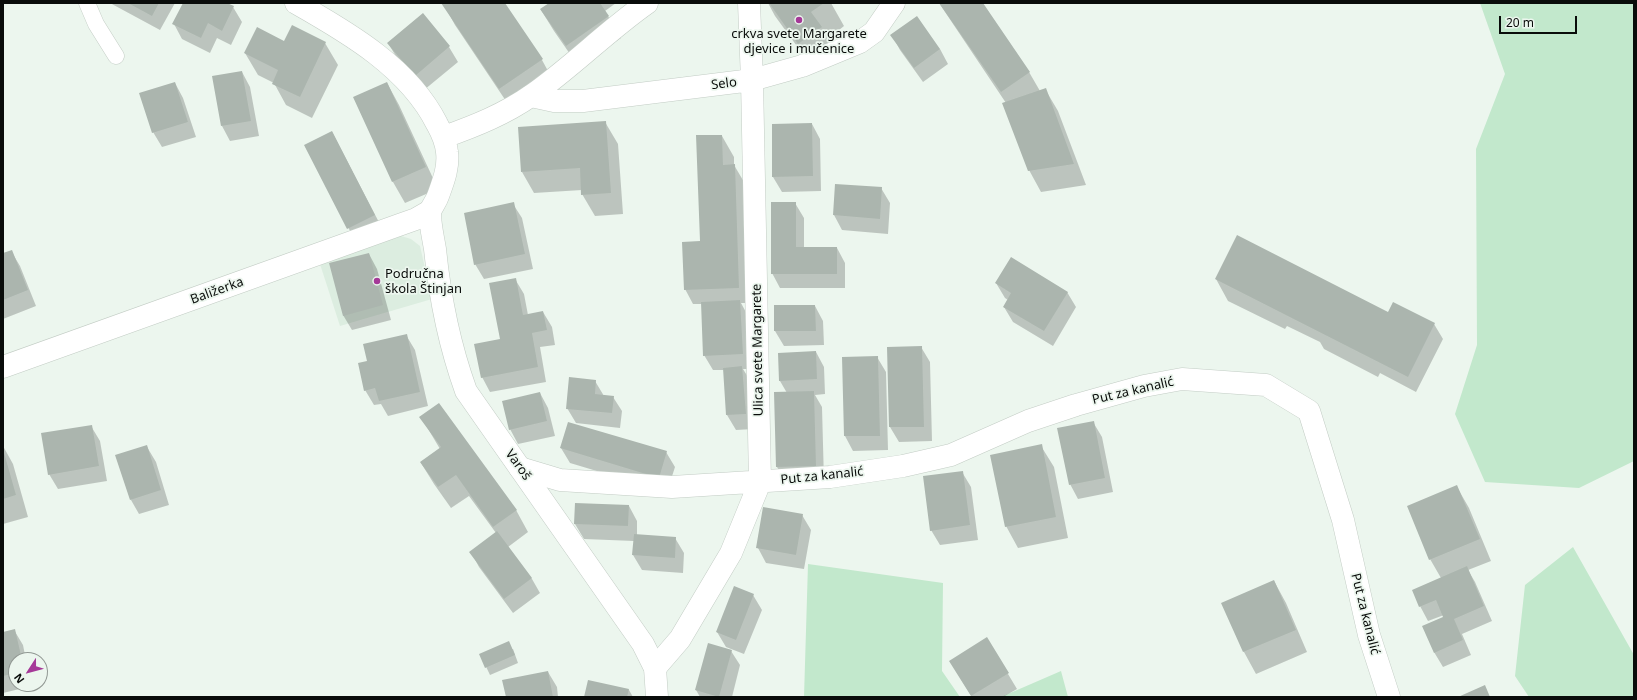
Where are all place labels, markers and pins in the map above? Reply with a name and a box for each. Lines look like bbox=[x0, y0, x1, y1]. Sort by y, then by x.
marker: crkva svete Margarete djevice i mučenice bbox=[794, 15, 804, 25]
place label: crkva svete Margarete djevice i mučenice bbox=[731, 26, 867, 57]
place label: Područna škola Štinjan bbox=[385, 266, 462, 297]
marker: Područna škola Štinjan bbox=[372, 276, 382, 286]

